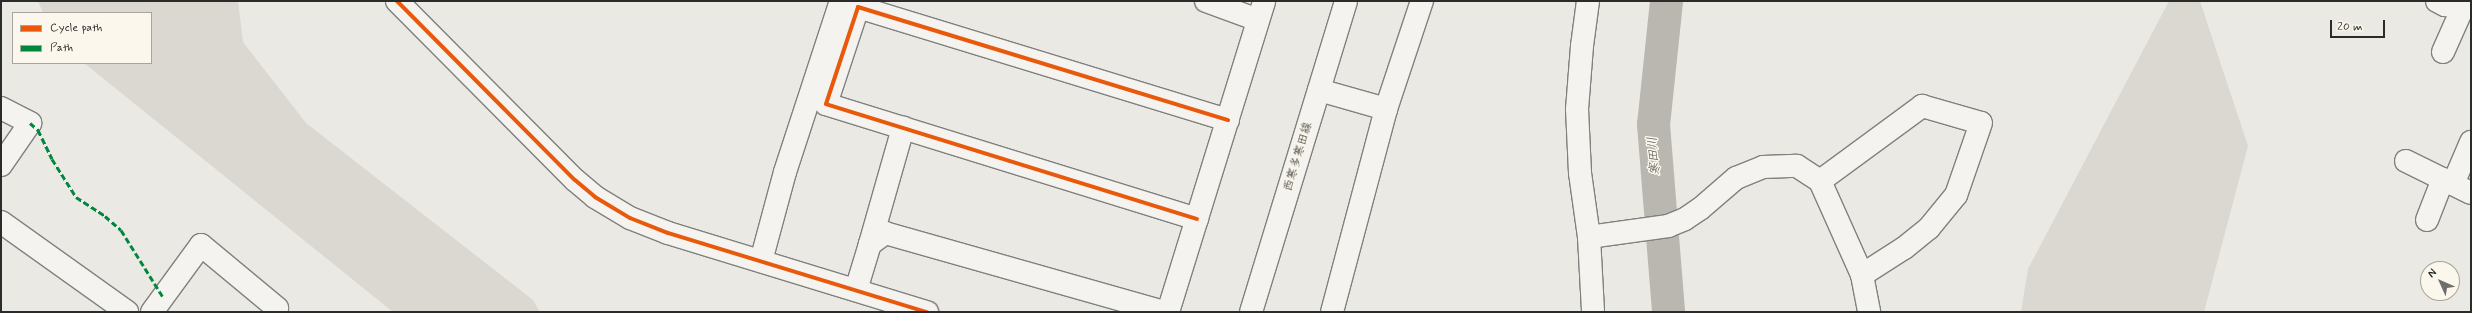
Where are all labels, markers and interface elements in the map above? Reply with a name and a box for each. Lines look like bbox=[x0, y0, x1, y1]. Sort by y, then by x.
legend bbox=[12, 12, 152, 64]
scale bar bbox=[2332, 12, 2387, 38]
text: 20 m bbox=[2337, 19, 2363, 35]
text: Cycle path bbox=[50, 20, 102, 36]
text: Path bbox=[50, 40, 73, 56]
street label: 西寒多寒田線 bbox=[1282, 120, 1316, 194]
water label: 寒田川 bbox=[1646, 136, 1664, 176]
north arrow bbox=[2420, 261, 2460, 301]
text: N bbox=[2425, 266, 2440, 281]

